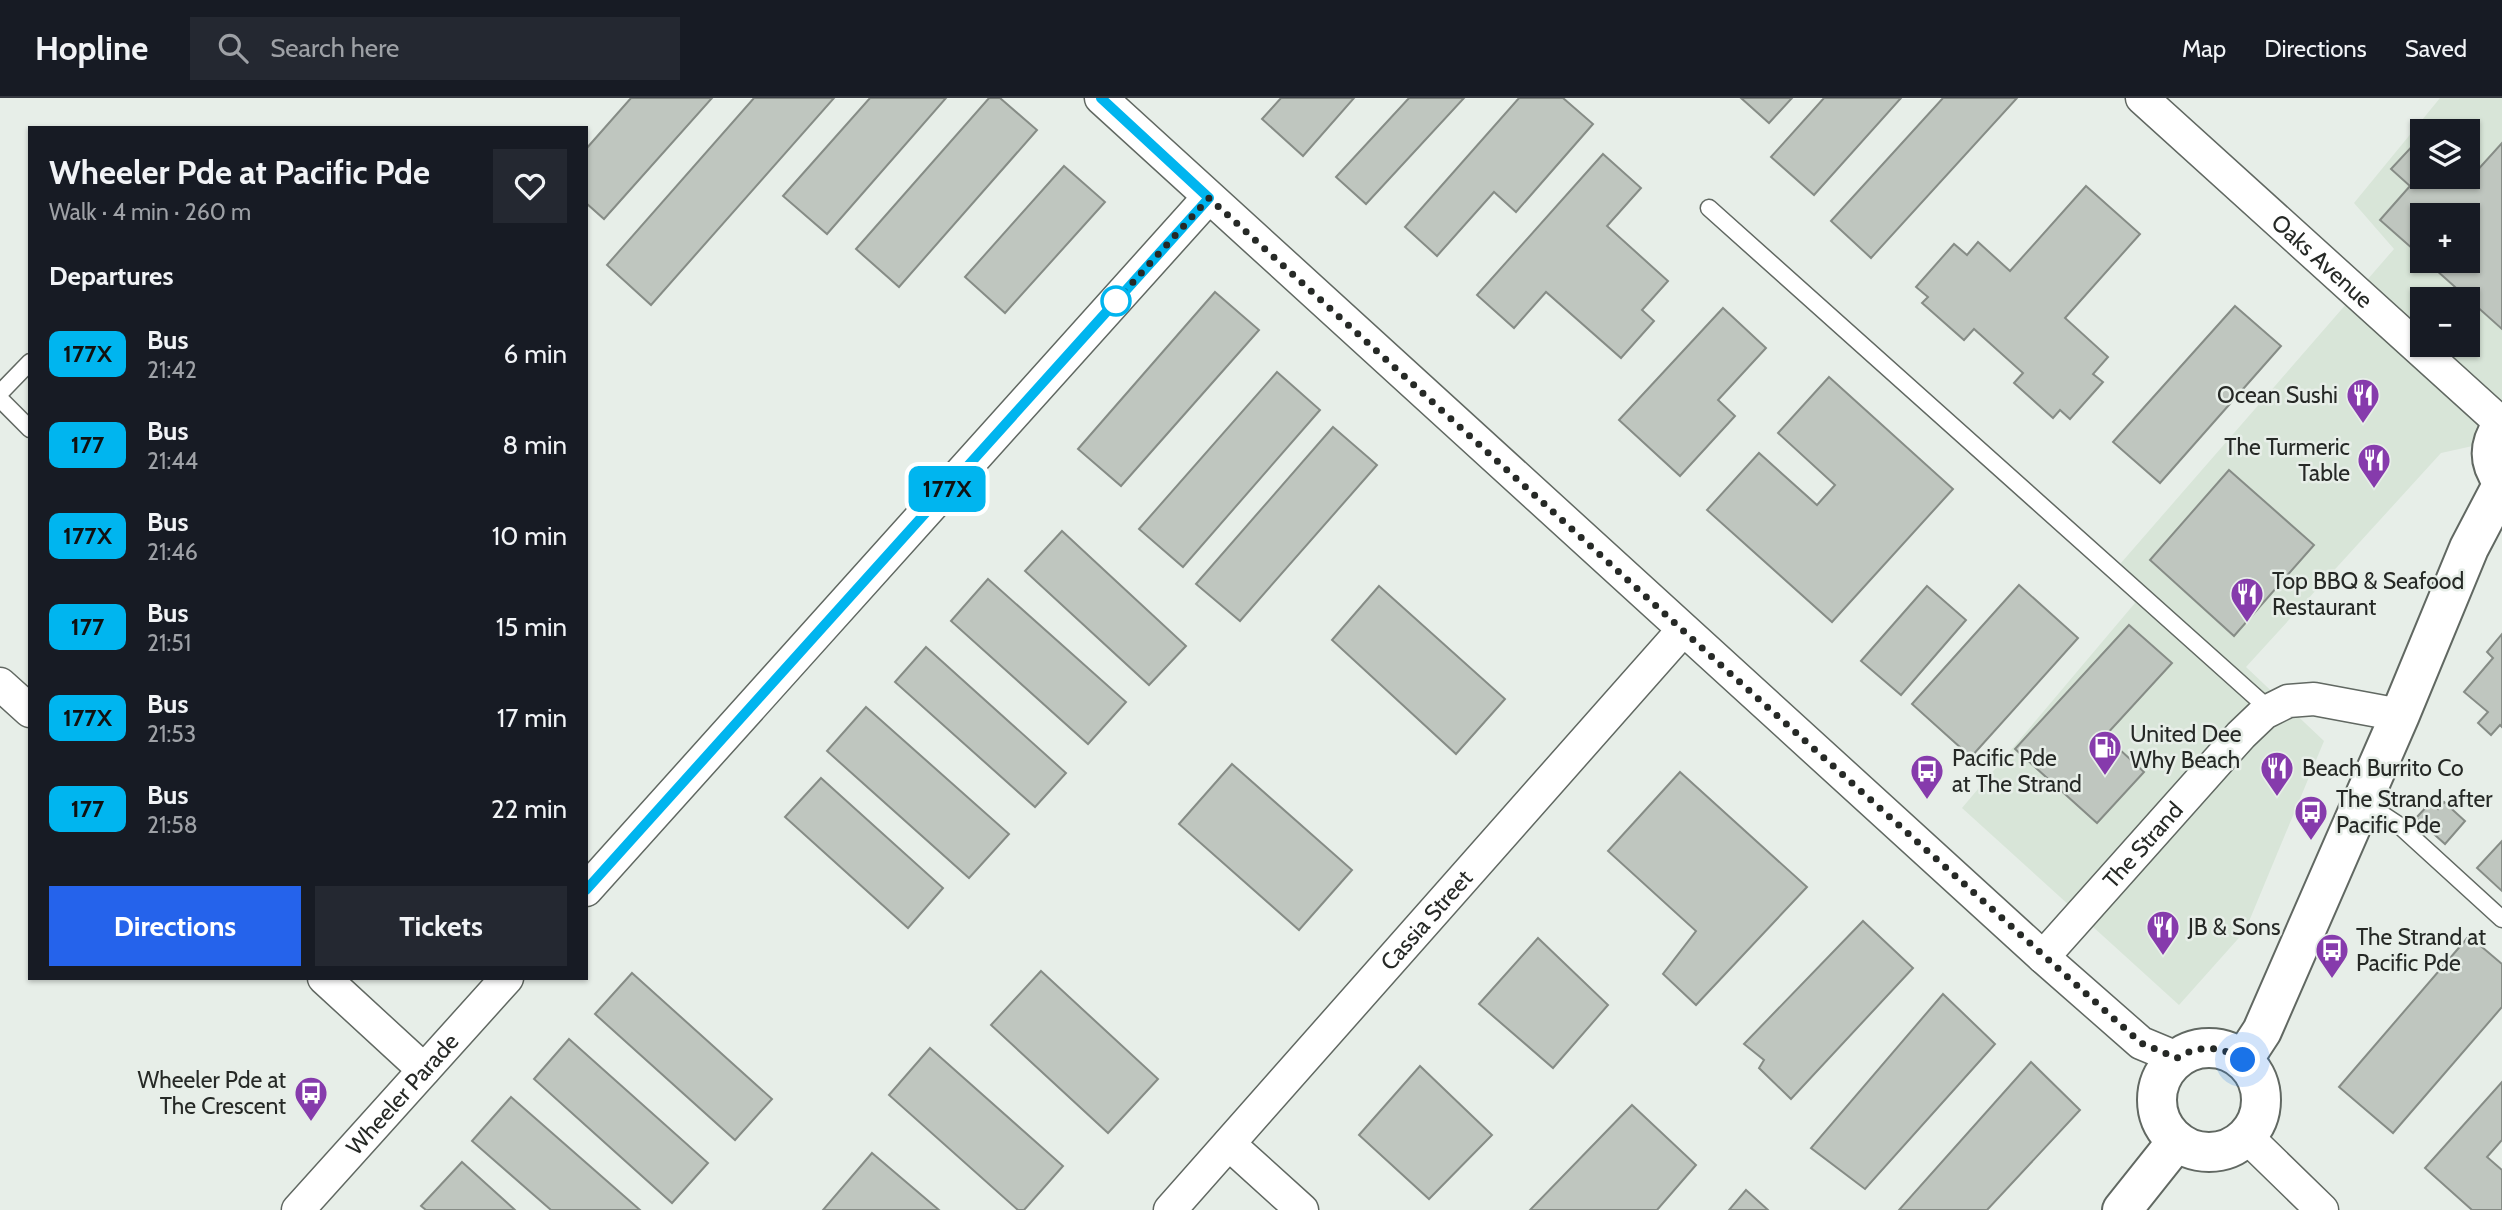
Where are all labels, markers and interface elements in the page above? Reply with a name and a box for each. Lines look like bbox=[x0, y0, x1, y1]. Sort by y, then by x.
search box bbox=[190, 17, 680, 80]
text: Hopline bbox=[35, 28, 148, 68]
icon: search bbox=[214, 29, 252, 67]
text: Search here bbox=[270, 32, 399, 64]
text: Map bbox=[2182, 34, 2226, 63]
text: Directions bbox=[2264, 34, 2367, 63]
text: Saved bbox=[2405, 34, 2467, 63]
map controls bbox=[2410, 119, 2480, 357]
button: layers bbox=[2410, 119, 2480, 189]
button: heart bbox=[493, 149, 567, 223]
text: Wheeler Pde at Pacific Pde bbox=[49, 152, 430, 192]
text: Walk · 4 min · 260 m bbox=[49, 198, 251, 226]
button: + bbox=[2410, 203, 2480, 273]
street label: Oaks Avenue bbox=[2266, 208, 2379, 314]
text: Departures bbox=[49, 260, 173, 292]
unlabelled marker bbox=[1101, 286, 1131, 316]
button: − bbox=[2410, 287, 2480, 357]
text: Bus bbox=[147, 324, 188, 356]
text: 6 min bbox=[504, 338, 567, 370]
text: 177X bbox=[63, 339, 112, 368]
text: 21:42 bbox=[147, 356, 197, 384]
restaurant icon: Ocean Sushi bbox=[2344, 376, 2382, 425]
place label: Ocean Sushi bbox=[2217, 381, 2338, 409]
text: Bus bbox=[147, 415, 188, 447]
text: 8 min bbox=[503, 429, 567, 461]
text: 177 bbox=[71, 430, 104, 459]
place label: The Turmeric Table bbox=[2224, 433, 2350, 487]
restaurant icon: The Turmeric Table bbox=[2355, 441, 2393, 490]
text: 21:44 bbox=[147, 447, 198, 475]
line badge: 177X bbox=[898, 466, 996, 512]
text: 177X bbox=[923, 474, 971, 503]
text: Bus bbox=[147, 506, 188, 538]
text: 10 min bbox=[492, 520, 567, 552]
text: 177X bbox=[63, 521, 112, 550]
text: 21:46 bbox=[147, 538, 198, 566]
place label: Top BBQ & Seafood Restaurant bbox=[2272, 567, 2464, 621]
restaurant icon: Top BBQ & Seafood Restaurant bbox=[2228, 575, 2266, 624]
text: Bus bbox=[147, 597, 188, 629]
text: 15 min bbox=[496, 611, 567, 643]
text: 177 bbox=[71, 612, 104, 641]
text: 21:51 bbox=[147, 629, 191, 657]
text: Bus bbox=[147, 688, 188, 720]
text: 17 min bbox=[497, 702, 567, 734]
text: 177X bbox=[63, 703, 112, 732]
text: 21:53 bbox=[147, 720, 196, 748]
place label: United Dee Why Beach bbox=[2130, 720, 2242, 774]
fuel station icon: United Dee Why Beach bbox=[2086, 728, 2124, 777]
place label: Pacific Pde at The Strand bbox=[1952, 744, 2082, 798]
restaurant icon: Beach Burrito Co bbox=[2258, 749, 2296, 798]
bus stop icon: Pacific Pde at The Strand bbox=[1908, 752, 1946, 801]
place label: Beach Burrito Co bbox=[2302, 754, 2464, 782]
text: Bus bbox=[147, 779, 188, 811]
place label: The Strand after Pacific Pde bbox=[2336, 785, 2493, 839]
text: 22 min bbox=[491, 793, 567, 825]
bus stop icon: The Strand after Pacific Pde bbox=[2292, 793, 2330, 842]
text: 177 bbox=[71, 794, 104, 823]
street label: The Strand bbox=[2097, 796, 2189, 894]
text: 21:58 bbox=[147, 811, 198, 839]
street label: Cassia Street bbox=[1375, 864, 1478, 976]
button: Directions bbox=[49, 886, 301, 966]
button: Tickets bbox=[315, 886, 567, 966]
restaurant icon: JB & Sons bbox=[2144, 908, 2182, 957]
place label: JB & Sons bbox=[2187, 913, 2280, 941]
place label: The Strand at Pacific Pde bbox=[2356, 923, 2486, 977]
bus stop icon: The Strand at Pacific Pde bbox=[2313, 931, 2351, 980]
street label: Wheeler Parade bbox=[340, 1027, 464, 1161]
your location bbox=[2225, 1042, 2260, 1077]
place label: Wheeler Pde at The Crescent bbox=[138, 1066, 286, 1120]
bus stop icon: Wheeler Pde at The Crescent bbox=[292, 1074, 330, 1123]

